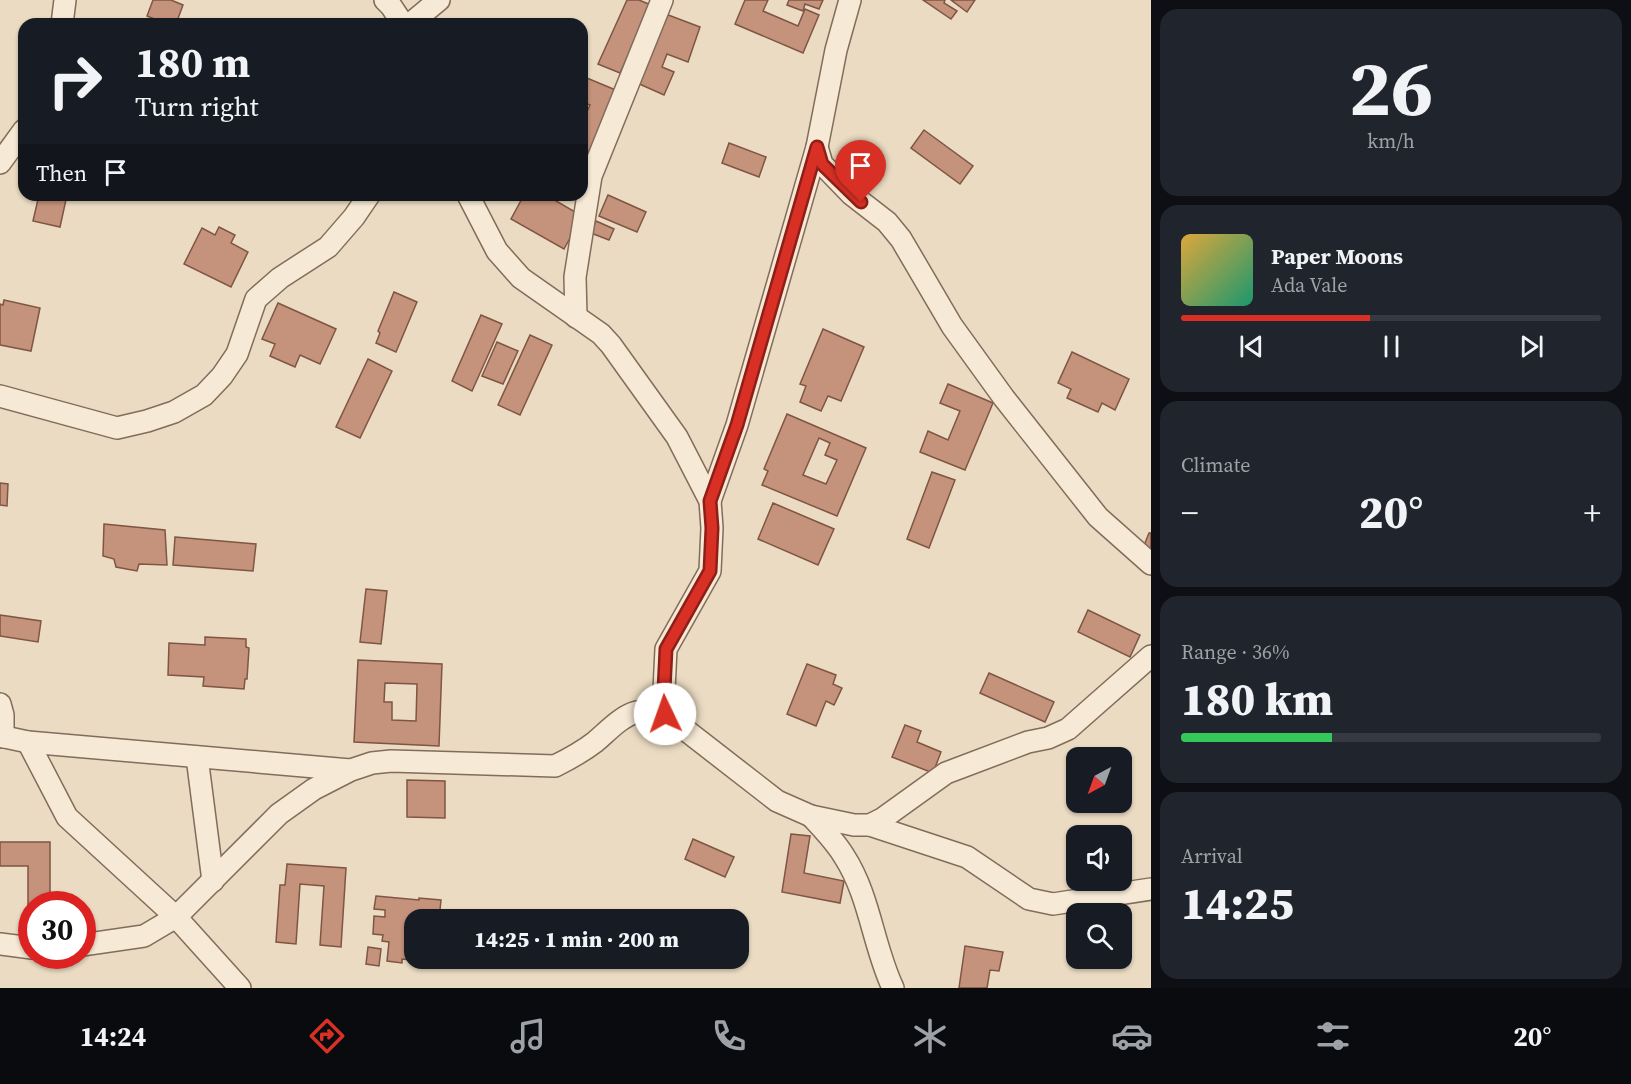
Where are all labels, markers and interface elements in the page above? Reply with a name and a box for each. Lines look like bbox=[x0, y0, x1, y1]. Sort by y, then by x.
text: 180 m bbox=[135, 33, 250, 91]
text: 26 bbox=[1349, 34, 1433, 141]
icon: right bbox=[36, 42, 114, 120]
text: Turn right bbox=[135, 88, 259, 125]
text: km/h bbox=[1367, 127, 1415, 155]
pin bbox=[835, 140, 886, 202]
icon: arrive bbox=[844, 149, 877, 182]
icon: arrive bbox=[99, 156, 132, 189]
text: Then bbox=[36, 158, 87, 188]
text: Paper Moons bbox=[1271, 241, 1403, 271]
text: Ada Vale bbox=[1271, 271, 1347, 299]
icon: previous bbox=[1235, 330, 1268, 363]
icon: pause bbox=[1375, 330, 1408, 363]
icon: next bbox=[1515, 330, 1548, 363]
text: Climate bbox=[1181, 451, 1250, 479]
text: 20° bbox=[1359, 481, 1423, 543]
text: − bbox=[1181, 490, 1199, 535]
text: + bbox=[1583, 490, 1601, 535]
text: Range · 36% bbox=[1181, 638, 1290, 666]
text: 180 km bbox=[1181, 668, 1333, 730]
position arrow bbox=[633, 682, 697, 746]
north arrow bbox=[1066, 747, 1132, 813]
map controls bbox=[1066, 747, 1132, 969]
button: sound bbox=[1066, 825, 1132, 891]
text: Arrival bbox=[1181, 842, 1243, 870]
text: 14:25 bbox=[1181, 872, 1294, 934]
speed limit sign: 30 bbox=[18, 891, 96, 969]
button: search bbox=[1066, 903, 1132, 969]
text: 14:25 · 1 min · 200 m bbox=[474, 924, 679, 954]
icon: directions bbox=[306, 1015, 348, 1057]
icon: music bbox=[507, 1015, 549, 1057]
icon: phone bbox=[708, 1015, 750, 1057]
icon: climate bbox=[909, 1015, 951, 1057]
icon: car bbox=[1111, 1015, 1153, 1057]
icon: filters bbox=[1312, 1015, 1354, 1057]
text: 14:24 bbox=[80, 1018, 146, 1055]
text: 20° bbox=[1513, 1018, 1551, 1055]

